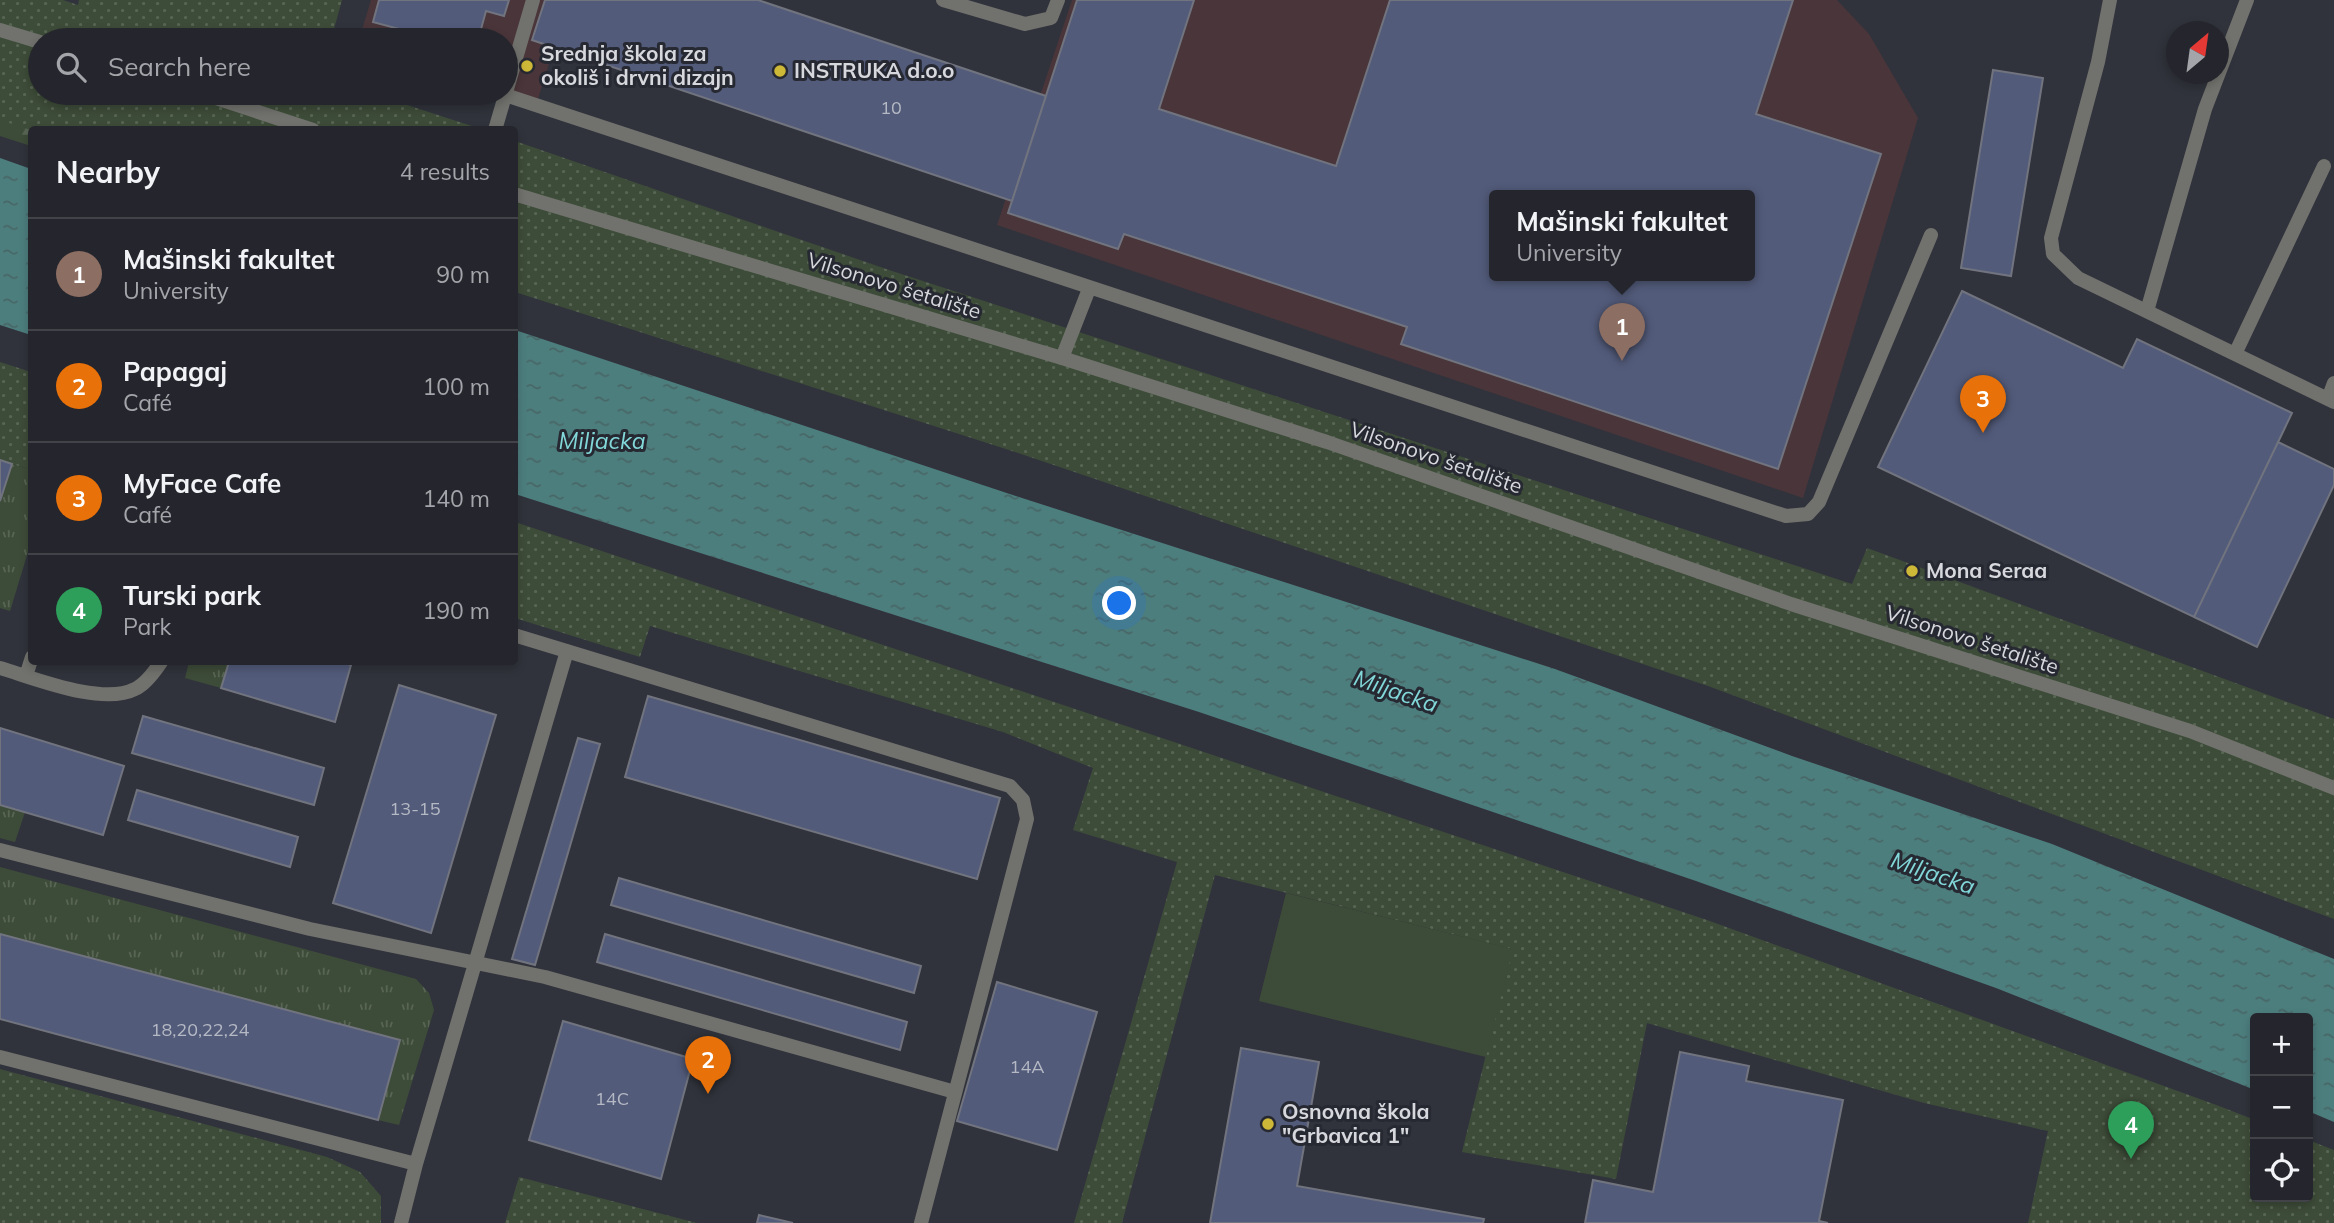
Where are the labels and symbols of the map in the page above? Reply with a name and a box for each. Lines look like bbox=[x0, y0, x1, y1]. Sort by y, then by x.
north arrow bbox=[2166, 21, 2229, 84]
place label: Srednja škola za okoliš i drvni dizajn bbox=[541, 40, 734, 90]
place label: INSTRUKA d.o.o bbox=[794, 57, 954, 83]
marker: Srednja škola za okoliš i drvni dizajn bbox=[519, 58, 535, 74]
marker: INSTRUKA d.o.o bbox=[772, 63, 788, 79]
house number: 10 bbox=[880, 96, 902, 119]
street label: Vilsonovo šetalište bbox=[804, 246, 984, 324]
pin: 1 bbox=[1599, 303, 1645, 361]
pin: 3 bbox=[1960, 375, 2006, 433]
street label: Vilsonovo šetalište bbox=[1347, 415, 1526, 499]
water label: Miljacka bbox=[559, 426, 646, 455]
place label: Mona Seraa bbox=[1926, 557, 2047, 583]
marker: Mona Seraa bbox=[1904, 563, 1920, 579]
your location bbox=[1102, 586, 1136, 620]
street label: Vilsonovo šetalište bbox=[1882, 599, 2062, 679]
water label: Miljacka bbox=[1350, 663, 1442, 718]
house number: 13-15 bbox=[390, 797, 441, 820]
water label: Miljacka bbox=[1887, 845, 1979, 900]
house number: 18,20,22,24 bbox=[151, 1018, 250, 1041]
pin: 2 bbox=[685, 1036, 731, 1094]
house number: 14A bbox=[1010, 1055, 1044, 1078]
house number: 14C bbox=[595, 1087, 629, 1110]
place label: Osnovna škola "Grbavica 1" bbox=[1282, 1098, 1430, 1148]
pin: 4 bbox=[2108, 1101, 2154, 1159]
marker: Osnovna škola "Grbavica 1" bbox=[1260, 1116, 1276, 1132]

